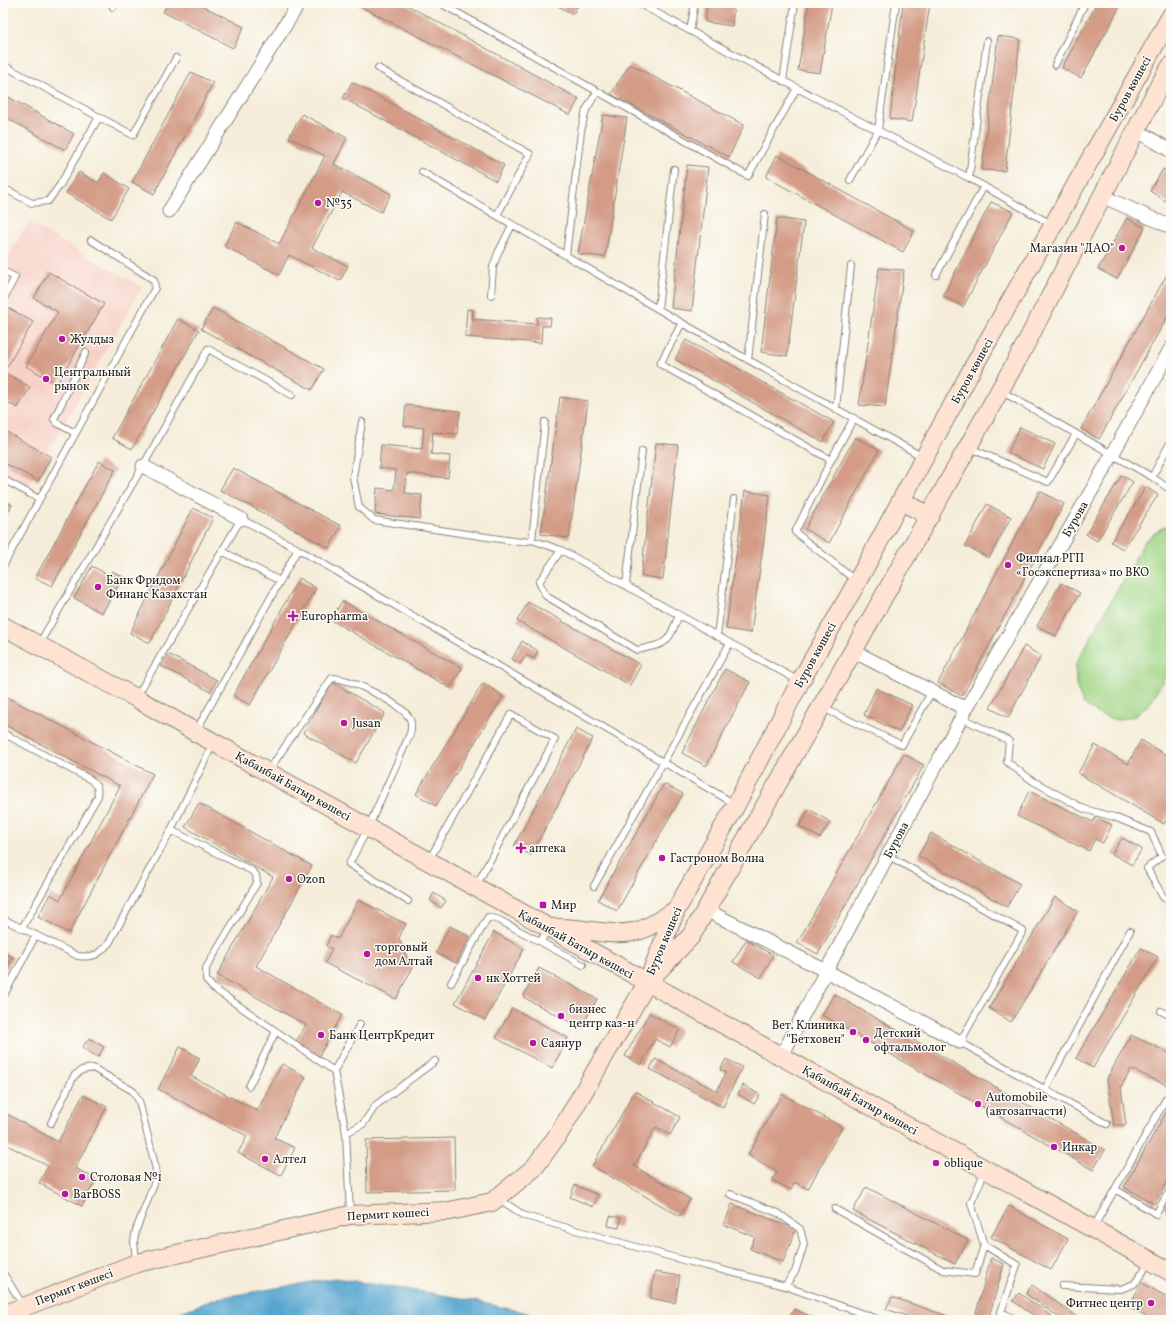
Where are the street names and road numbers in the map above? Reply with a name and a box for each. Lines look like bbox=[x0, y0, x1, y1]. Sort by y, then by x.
street label: Буров көшесі bbox=[1106, 53, 1156, 125]
street label: Буров көшесі bbox=[948, 335, 998, 407]
street label: Бурова bbox=[1059, 499, 1093, 540]
street label: Буров көшесі bbox=[791, 619, 841, 691]
street label: Қабанбай Батыр көшесі bbox=[232, 748, 354, 826]
street label: Бурова bbox=[881, 819, 913, 862]
street label: Буров көшесі bbox=[643, 904, 687, 978]
street label: Қабанбай Батыр көшесі bbox=[515, 906, 637, 984]
street label: Қабанбай Батыр көшесі bbox=[799, 1062, 921, 1140]
street label: Пермит көшесі bbox=[346, 1205, 430, 1225]
street label: Пермит көшесі bbox=[33, 1266, 116, 1310]

